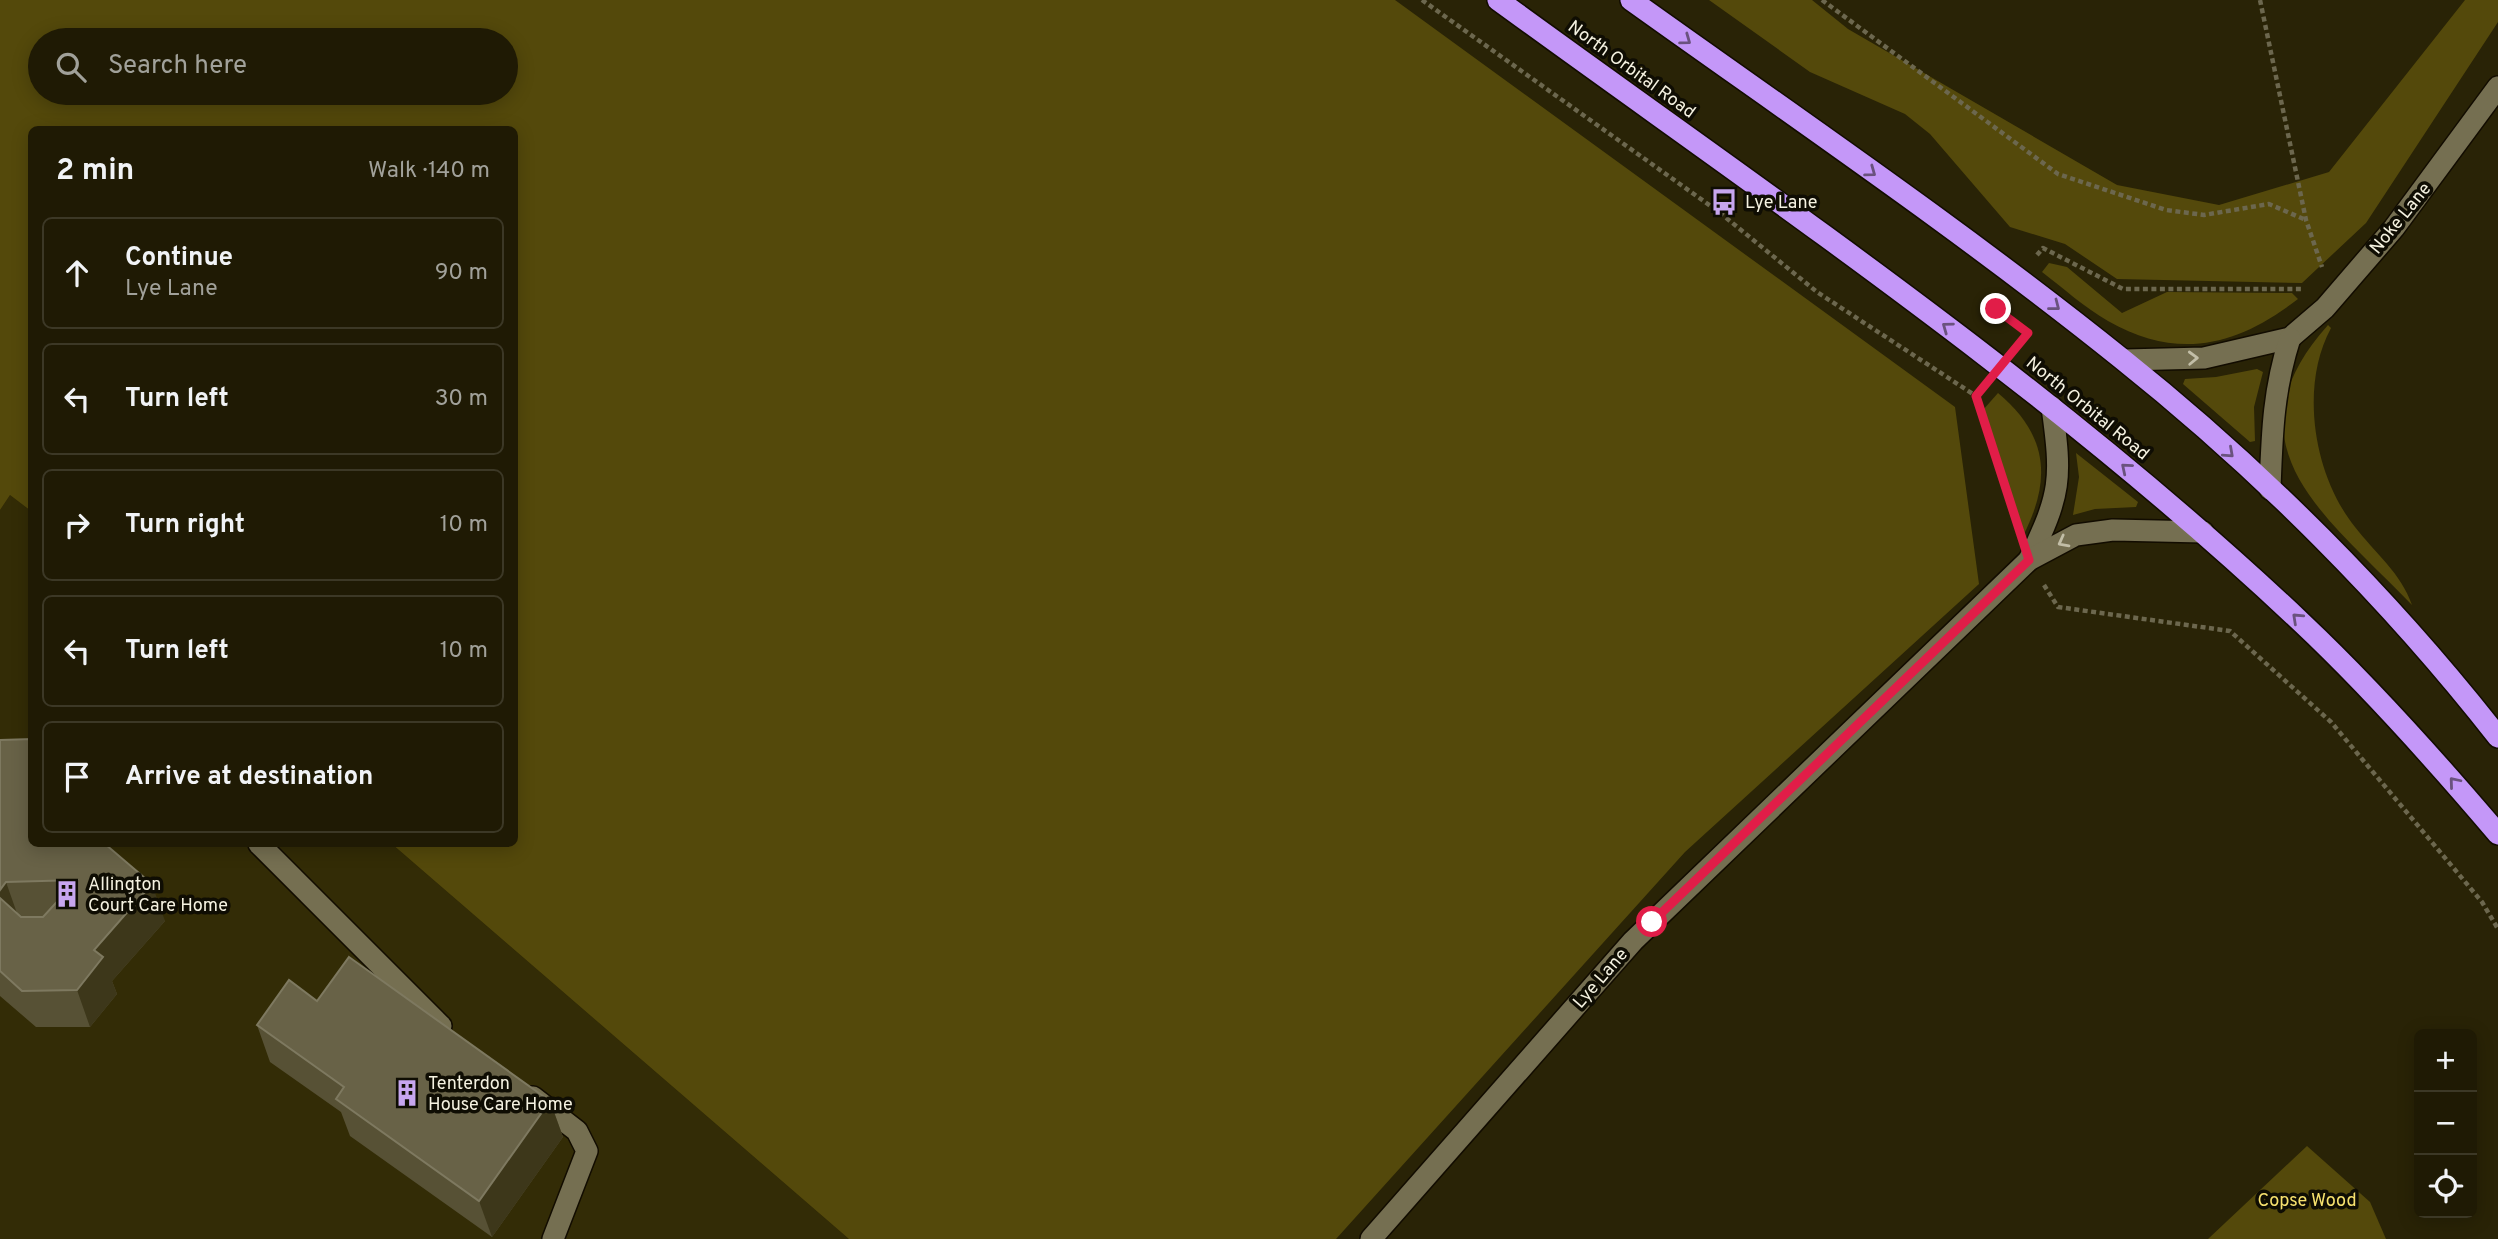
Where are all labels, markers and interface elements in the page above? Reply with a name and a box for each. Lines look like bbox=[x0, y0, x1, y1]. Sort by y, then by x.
street label: North Orbital Road bbox=[1563, 16, 1700, 124]
search box bbox=[28, 28, 518, 105]
one-way arrow bbox=[1678, 32, 1691, 44]
icon: search bbox=[52, 48, 90, 86]
text: Search here bbox=[108, 50, 247, 83]
text: 2 min bbox=[56, 153, 134, 190]
text: Walk · 140 m bbox=[368, 157, 490, 186]
one-way arrow bbox=[1863, 164, 1876, 177]
street label: Noke Lane bbox=[2365, 178, 2437, 259]
bus stop icon: Lye Lane bbox=[1709, 187, 1739, 217]
place label: Lye Lane bbox=[1745, 192, 1818, 215]
text: Continue bbox=[125, 242, 233, 275]
icon: ahead bbox=[58, 254, 96, 292]
text: 90 m bbox=[435, 259, 488, 288]
text: Lye Lane bbox=[125, 275, 218, 304]
route end bbox=[1980, 293, 2011, 324]
one-way arrow bbox=[2047, 298, 2060, 311]
one-way arrow bbox=[1942, 323, 1955, 336]
one-way arrow bbox=[2187, 351, 2198, 366]
street label: North Orbital Road bbox=[2021, 352, 2153, 466]
icon: left bbox=[58, 380, 96, 418]
text: Turn left bbox=[125, 383, 229, 416]
text: 30 m bbox=[435, 385, 488, 414]
one-way arrow bbox=[2221, 444, 2234, 457]
one-way arrow bbox=[2121, 464, 2134, 476]
icon: right bbox=[58, 506, 96, 544]
text: Turn right bbox=[125, 509, 245, 542]
text: 10 m bbox=[440, 511, 488, 540]
one-way arrow bbox=[2058, 534, 2070, 547]
one-way arrow bbox=[2292, 614, 2305, 626]
icon: left bbox=[58, 632, 96, 670]
text: Turn left bbox=[125, 635, 229, 668]
text: 10 m bbox=[440, 637, 488, 666]
icon: arrive bbox=[58, 758, 96, 796]
text: Arrive at destination bbox=[125, 761, 373, 794]
one-way arrow bbox=[2450, 778, 2462, 791]
place label: Allington Court Care Home bbox=[88, 874, 228, 918]
building icon: Allington Court Care Home bbox=[52, 879, 82, 909]
route start bbox=[1636, 906, 1667, 937]
street label: Lye Lane bbox=[1569, 944, 1634, 1014]
map controls bbox=[2414, 1029, 2477, 1218]
button: + bbox=[2414, 1029, 2477, 1092]
place label: Tenterdon House Care Home bbox=[428, 1073, 573, 1117]
building icon: Tenterdon House Care Home bbox=[392, 1078, 422, 1108]
button: − bbox=[2414, 1092, 2477, 1155]
button: locate bbox=[2414, 1155, 2477, 1218]
park label: Copse Wood bbox=[2257, 1190, 2357, 1213]

